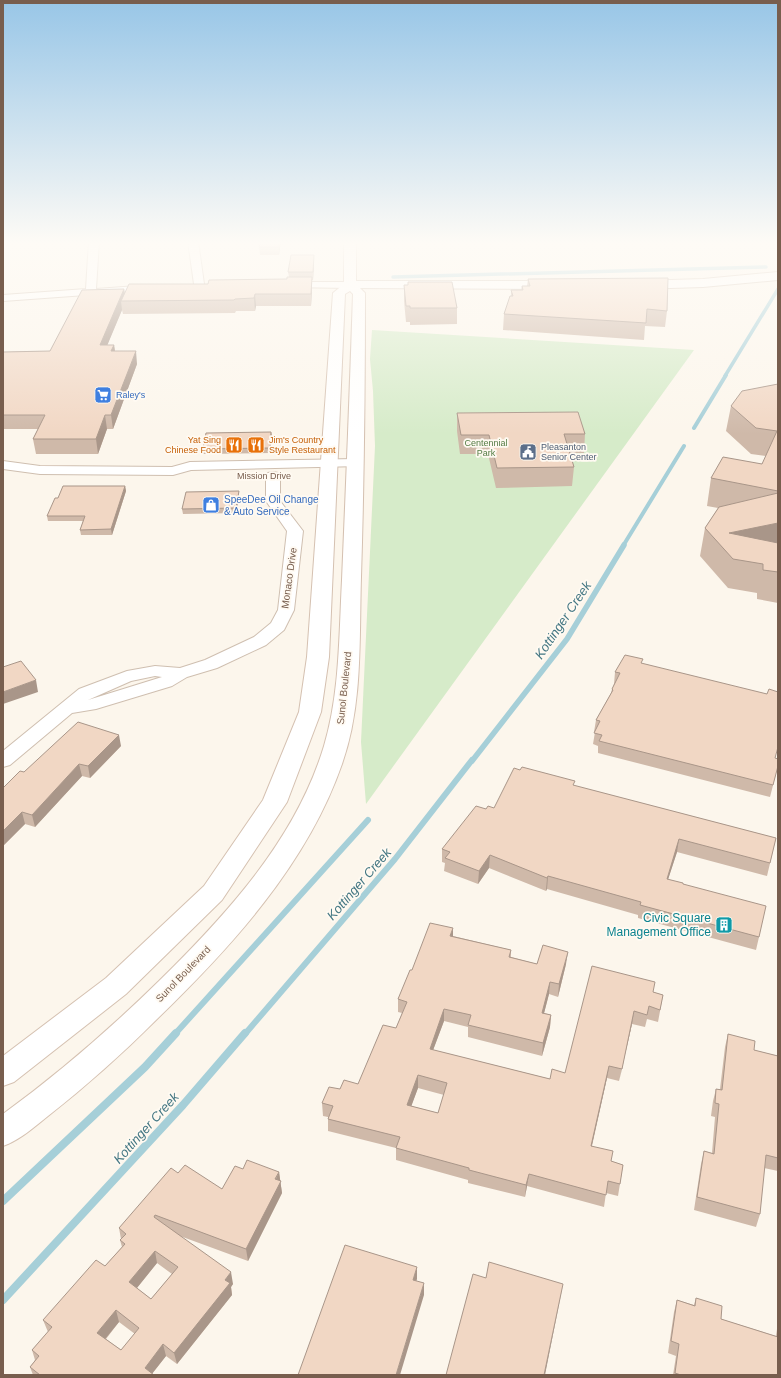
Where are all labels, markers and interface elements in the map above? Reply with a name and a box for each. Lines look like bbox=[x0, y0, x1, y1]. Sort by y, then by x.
supermarket icon: Raley's bbox=[93, 385, 113, 405]
place label: Raley's bbox=[116, 390, 146, 400]
place label: Yat Sing Chinese Food bbox=[165, 435, 221, 455]
restaurant icon: Yat Sing Chinese Food bbox=[224, 435, 244, 455]
restaurant icon: Jim's Country Style Restaurant bbox=[246, 435, 266, 455]
place label: Jim's Country Style Restaurant bbox=[269, 435, 336, 455]
park label: Centennial Park bbox=[464, 438, 508, 458]
public building icon: Pleasanton Senior Center bbox=[518, 442, 538, 462]
place label: Pleasanton Senior Center bbox=[541, 442, 597, 462]
street label: Mission Drive bbox=[237, 471, 291, 481]
place label: SpeeDee Oil Change & Auto Service bbox=[224, 494, 319, 517]
shop icon: SpeeDee Oil Change & Auto Service bbox=[201, 495, 221, 515]
street label: Monaco Drive bbox=[279, 546, 299, 609]
water label: Kottinger Creek bbox=[532, 577, 595, 662]
street label: Sunol Boulevard bbox=[335, 651, 353, 725]
water label: Kottinger Creek bbox=[324, 844, 395, 923]
place label: Civic Square Management Office bbox=[606, 911, 711, 939]
building icon: Civic Square Management Office bbox=[714, 915, 734, 935]
street label: Sunol Boulevard bbox=[154, 944, 212, 1004]
water label: Kottinger Creek bbox=[110, 1088, 183, 1167]

